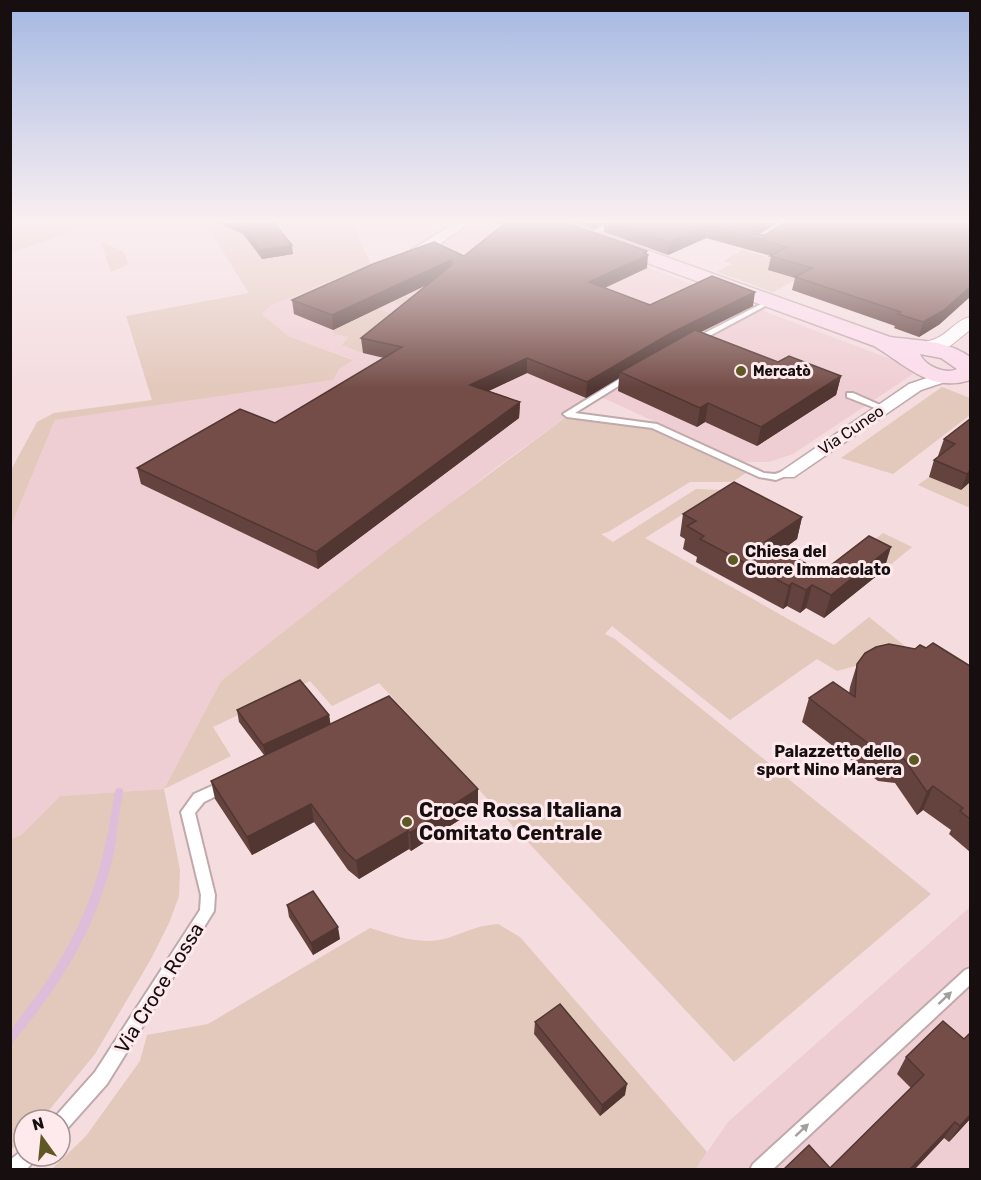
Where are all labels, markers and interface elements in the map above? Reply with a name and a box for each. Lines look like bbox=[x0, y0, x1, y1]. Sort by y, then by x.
place label: Mercatò bbox=[753, 363, 811, 380]
marker: Mercatò bbox=[734, 364, 748, 378]
street label: Via Cuneo bbox=[815, 401, 887, 459]
place label: Chiesa del Cuore Immacolato bbox=[745, 542, 891, 579]
marker: Chiesa del Cuore Immacolato bbox=[726, 553, 740, 567]
place label: Palazzetto dello sport Nino Manera bbox=[757, 742, 902, 779]
marker: Palazzetto dello sport Nino Manera bbox=[907, 753, 921, 767]
place label: Croce Rossa Italiana Comitato Centrale bbox=[419, 798, 622, 845]
marker: Croce Rossa Italiana Comitato Centrale bbox=[400, 815, 414, 829]
street label: Via Croce Rossa bbox=[109, 918, 209, 1058]
one-way arrow bbox=[938, 991, 953, 1005]
north arrow bbox=[12, 1108, 72, 1168]
text: N bbox=[30, 1113, 46, 1135]
one-way arrow bbox=[794, 1124, 809, 1137]

